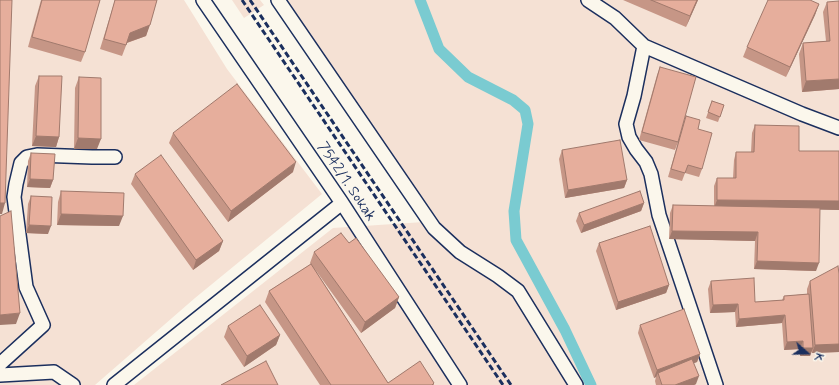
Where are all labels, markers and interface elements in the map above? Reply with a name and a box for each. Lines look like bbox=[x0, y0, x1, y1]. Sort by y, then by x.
street label: 7542/1. Sokak bbox=[313, 139, 379, 225]
north arrow bbox=[787, 333, 827, 373]
text: K bbox=[810, 351, 826, 363]

